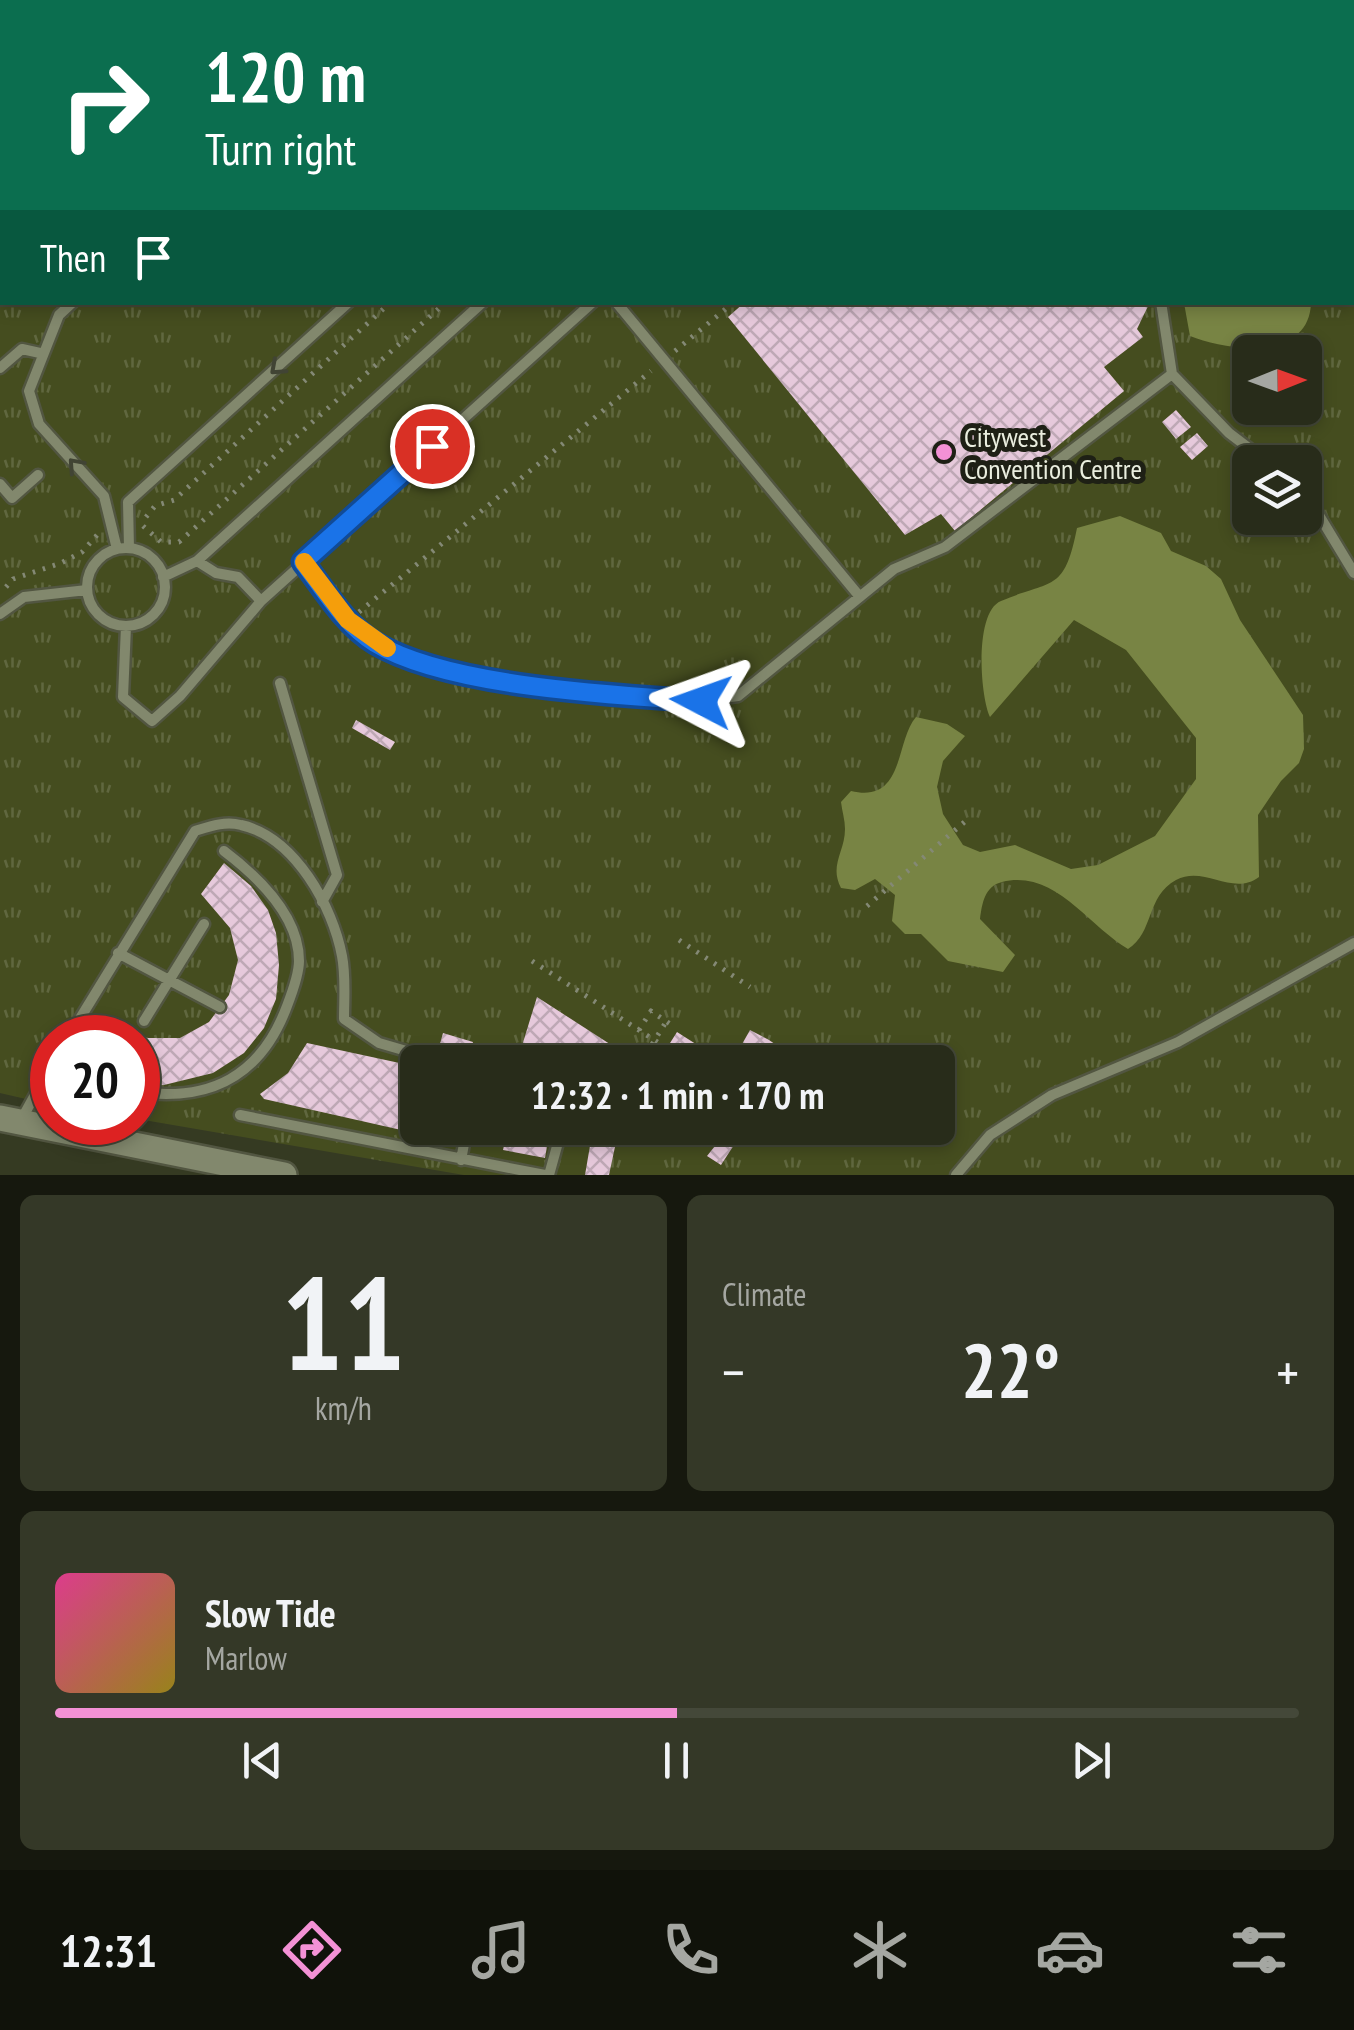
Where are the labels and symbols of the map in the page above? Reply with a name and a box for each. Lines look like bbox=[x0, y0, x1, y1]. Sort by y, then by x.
north arrow bbox=[1232, 335, 1322, 425]
one-way arrow bbox=[270, 356, 289, 374]
pin bbox=[390, 404, 475, 489]
place label: Citywest Convention Centre bbox=[964, 418, 1142, 487]
marker: Citywest Convention Centre bbox=[933, 441, 955, 463]
one-way arrow bbox=[68, 458, 86, 477]
position arrow bbox=[649, 649, 753, 753]
speed limit sign: 20 bbox=[30, 1015, 160, 1145]

